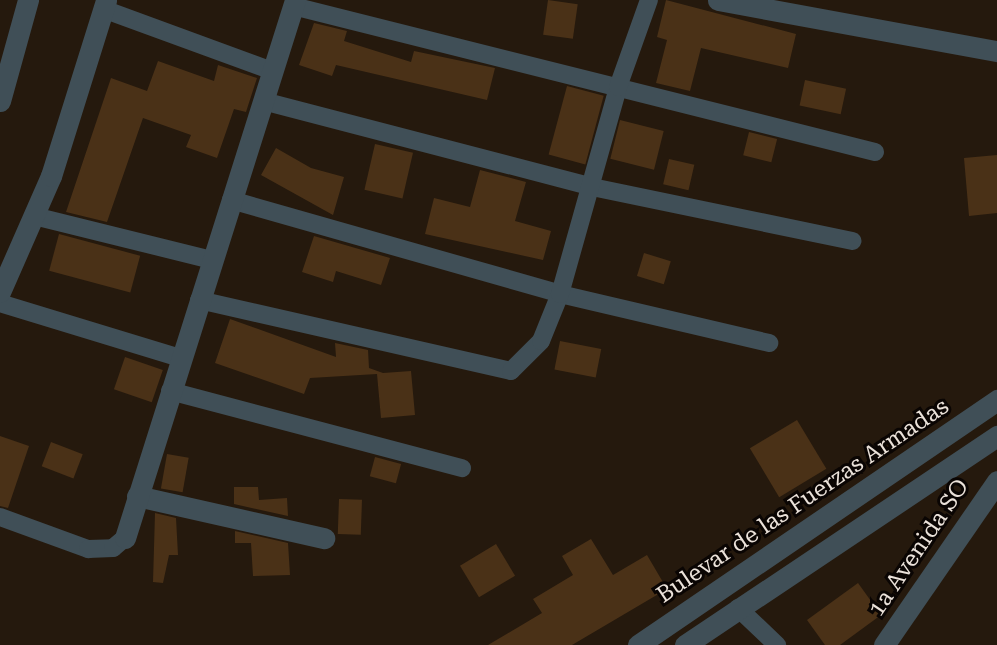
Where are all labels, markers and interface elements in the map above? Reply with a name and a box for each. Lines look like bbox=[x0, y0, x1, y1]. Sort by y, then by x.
street label: Bulevar de las Fuerzas Armadas bbox=[652, 393, 954, 609]
street label: 1a Avenida SO bbox=[863, 474, 975, 622]

